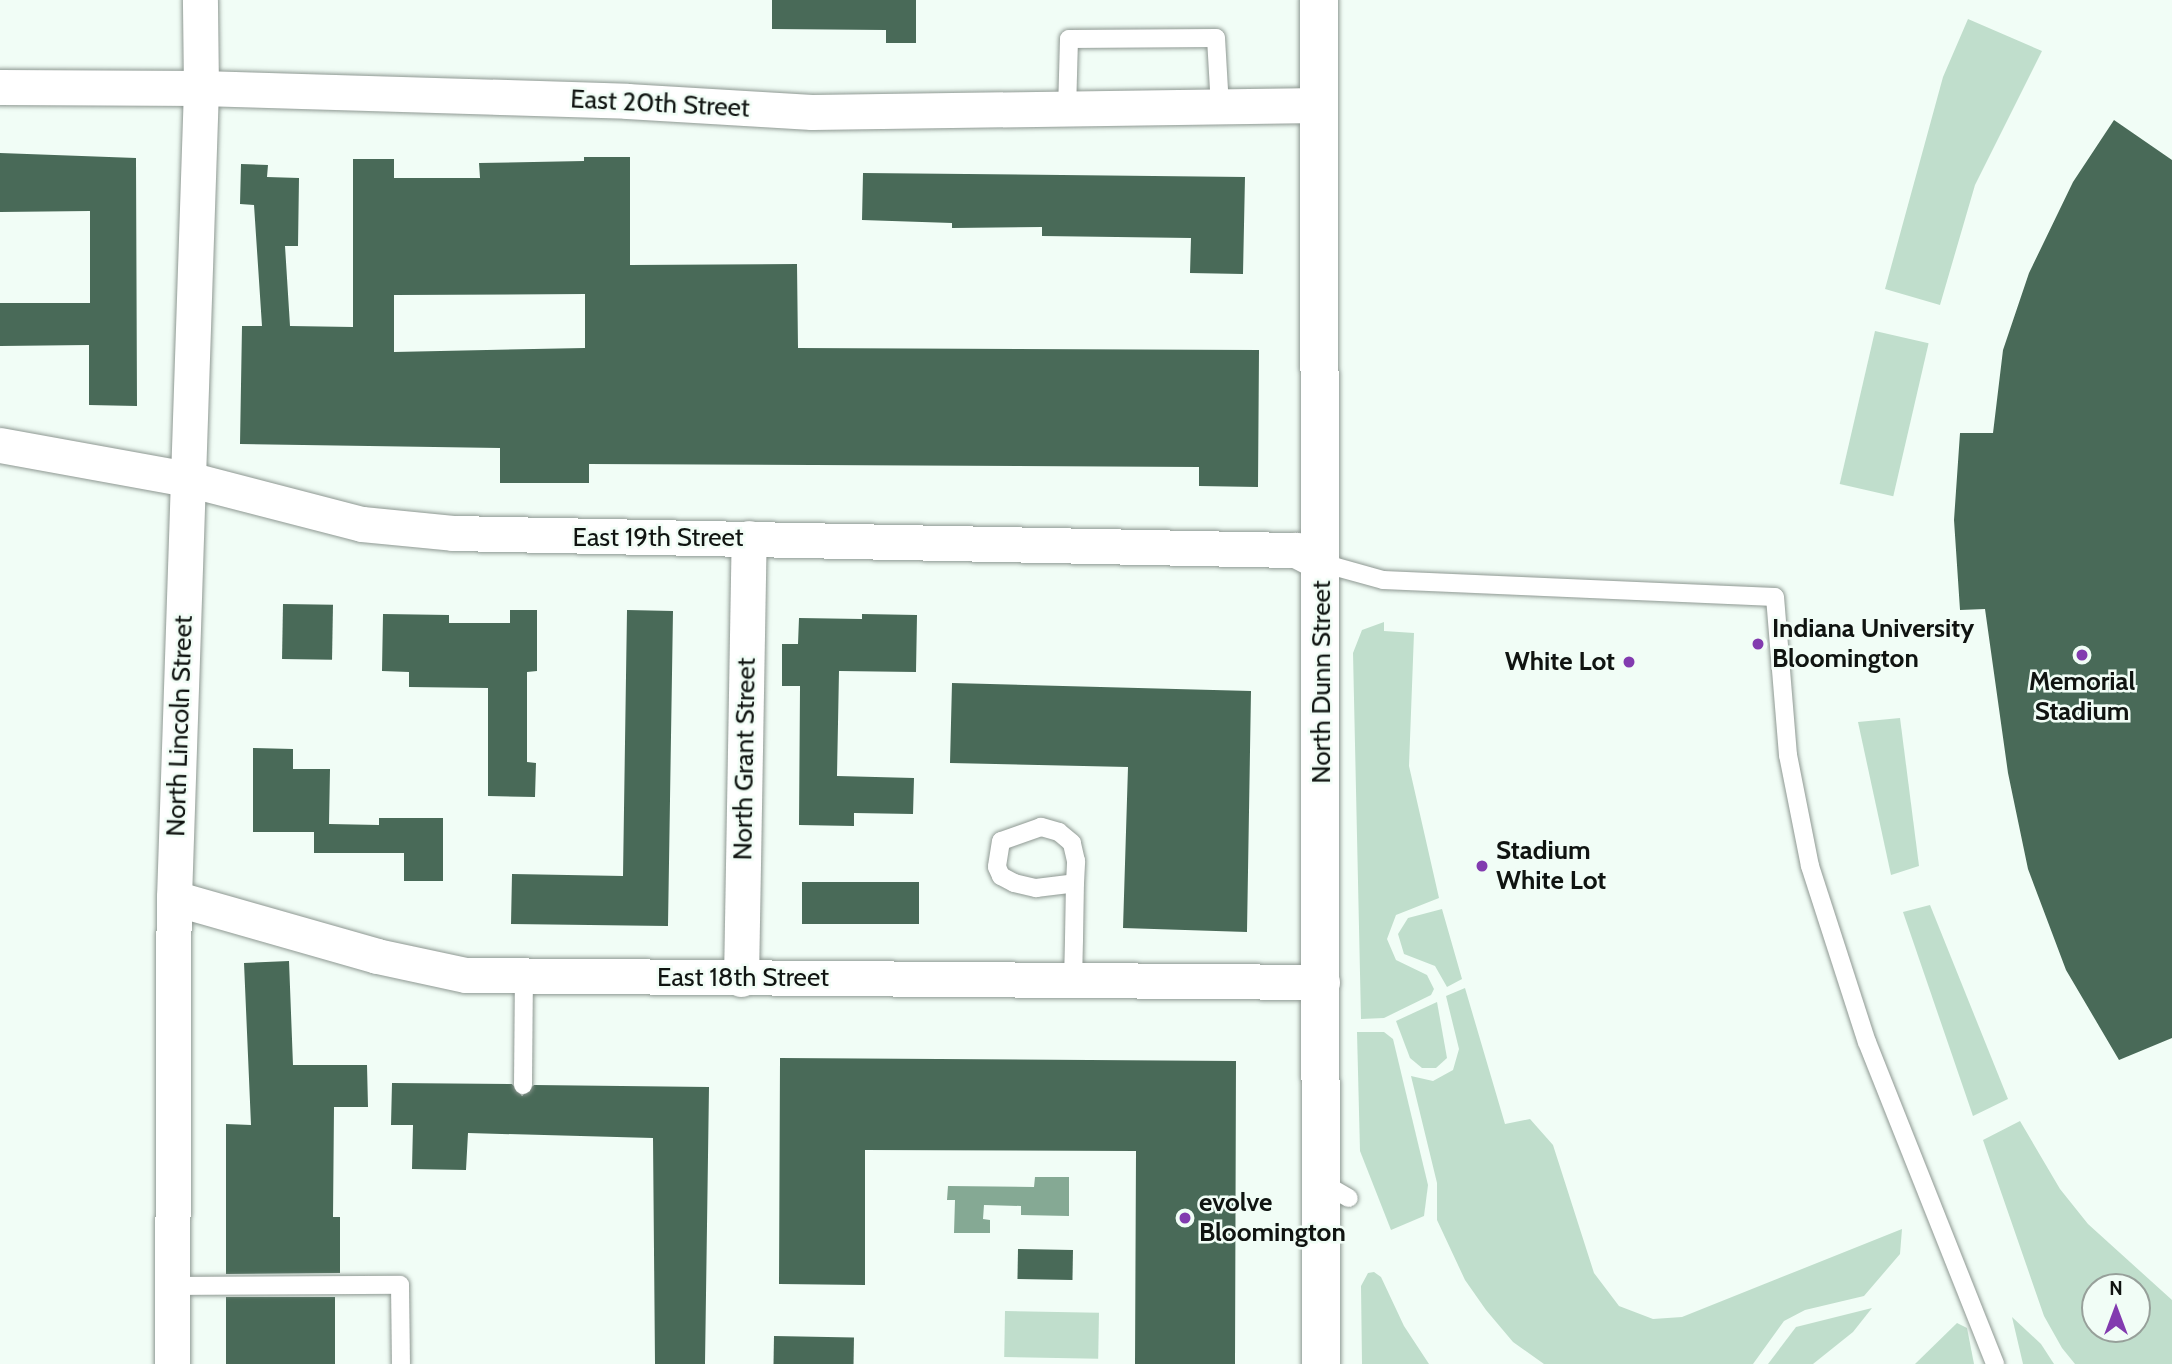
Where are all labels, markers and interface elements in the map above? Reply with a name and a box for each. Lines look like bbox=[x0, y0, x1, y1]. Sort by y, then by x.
street label: East 20th Street bbox=[570, 84, 750, 124]
street label: East 19th Street bbox=[572, 522, 744, 554]
street label: North Dunn Street bbox=[1306, 580, 1338, 784]
place label: Indiana University Bloomington bbox=[1772, 613, 1974, 674]
street label: North Lincoln Street bbox=[161, 615, 199, 837]
marker: Indiana University Bloomington bbox=[1750, 636, 1766, 652]
place label: White Lot bbox=[1505, 646, 1615, 678]
marker: Memorial Stadium bbox=[2074, 647, 2090, 663]
marker: White Lot bbox=[1621, 654, 1637, 670]
street label: North Grant Street bbox=[728, 657, 762, 861]
place label: Memorial Stadium bbox=[2029, 666, 2135, 728]
place label: Stadium White Lot bbox=[1496, 835, 1606, 896]
marker: Stadium White Lot bbox=[1474, 858, 1490, 874]
street label: East 18th Street bbox=[657, 962, 829, 994]
place label: evolve Bloomington bbox=[1199, 1187, 1346, 1248]
marker: evolve Bloomington bbox=[1177, 1210, 1193, 1226]
north arrow bbox=[2081, 1273, 2151, 1343]
text: N bbox=[2109, 1277, 2123, 1300]

